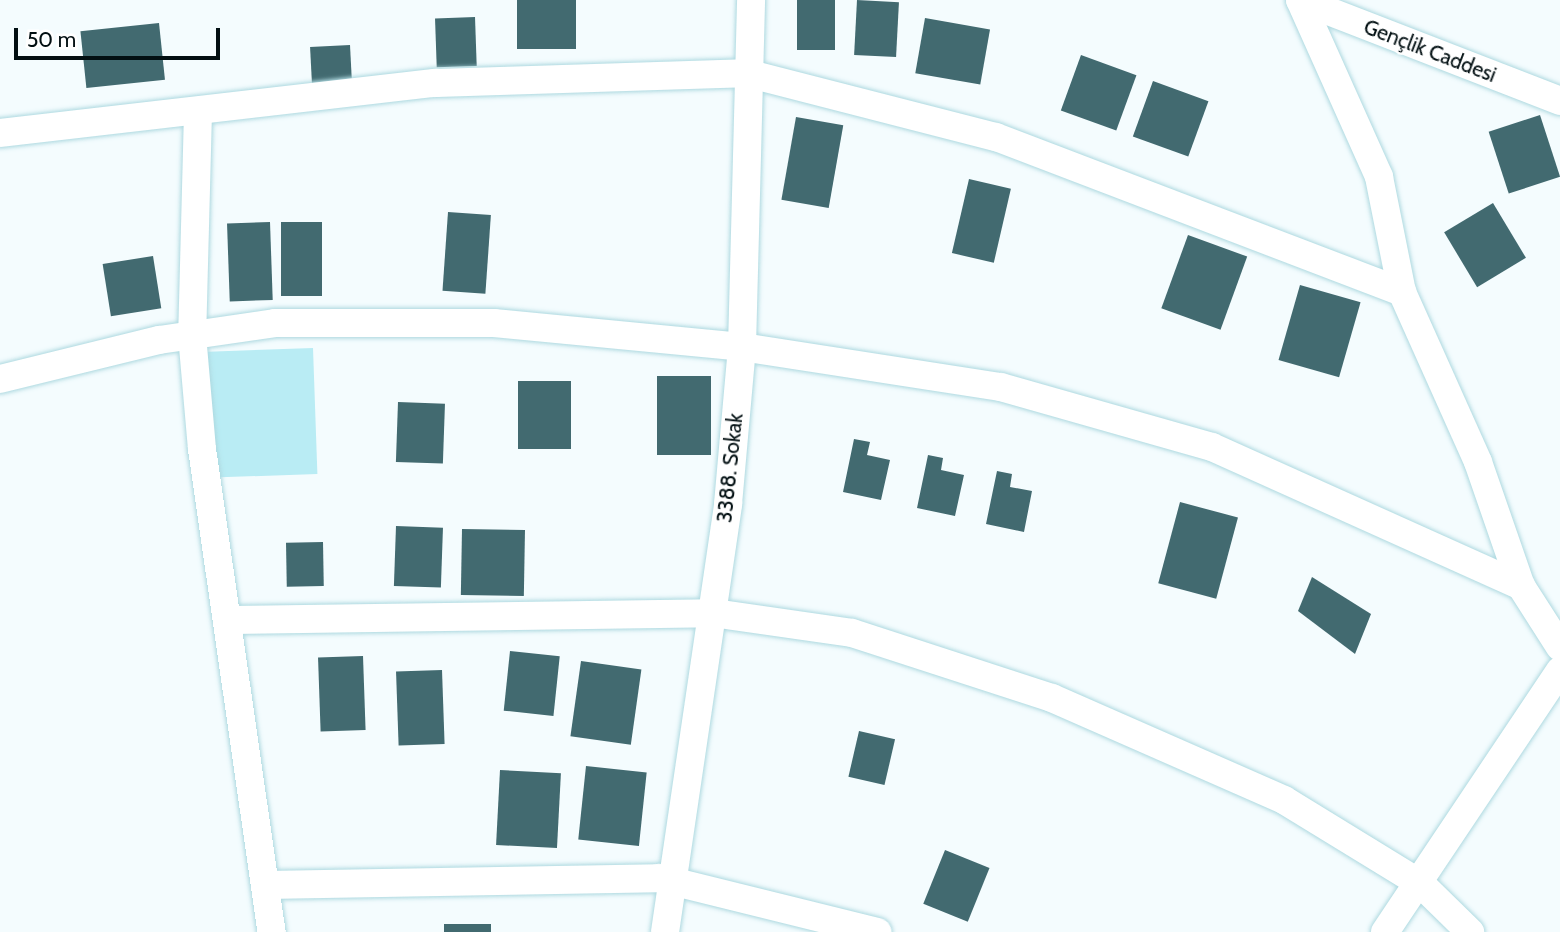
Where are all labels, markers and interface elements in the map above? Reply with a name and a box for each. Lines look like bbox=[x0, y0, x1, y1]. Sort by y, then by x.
scale bar bbox=[18, 14, 224, 58]
street label: Gençlik Caddesi bbox=[1360, 14, 1500, 88]
text: 50 m bbox=[27, 27, 76, 52]
street label: 3388. Sokak bbox=[712, 412, 748, 524]

